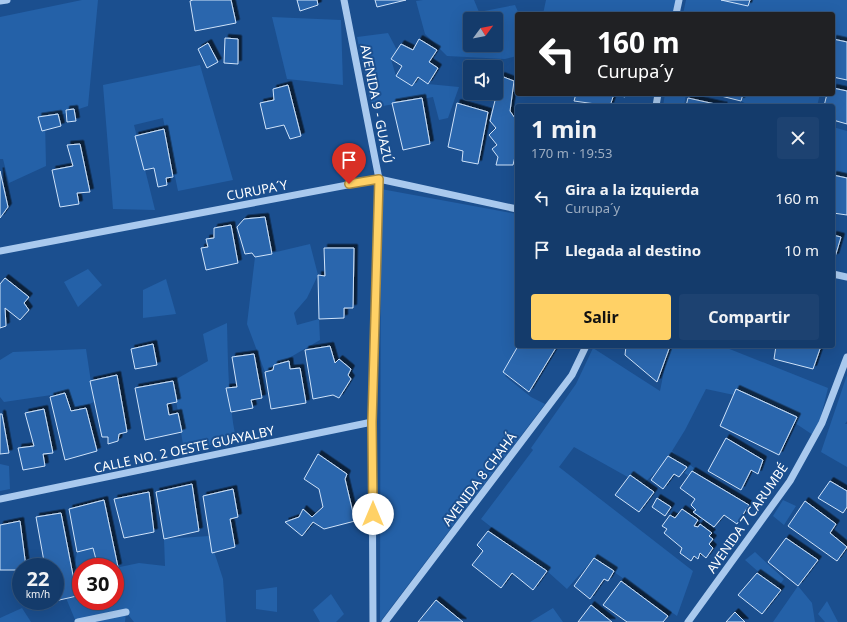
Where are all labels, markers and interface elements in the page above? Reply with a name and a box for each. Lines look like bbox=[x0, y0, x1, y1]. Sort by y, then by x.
north arrow bbox=[463, 12, 503, 52]
map controls bbox=[463, 12, 503, 100]
text: 160 m bbox=[597, 23, 680, 61]
icon: left bbox=[531, 28, 583, 80]
street label: AVENIDA 9 - GUAZÚ bbox=[357, 43, 397, 165]
text: Curupa´y bbox=[597, 59, 673, 83]
button: sound bbox=[463, 60, 503, 100]
text: 1 min bbox=[531, 112, 597, 145]
button: close bbox=[777, 117, 819, 159]
pin bbox=[332, 143, 366, 184]
text: 170 m · 19:53 bbox=[531, 144, 612, 162]
icon: arrive bbox=[338, 149, 360, 171]
street label: CURUPA´Y bbox=[225, 175, 290, 205]
text: Gira a la izquierda bbox=[565, 179, 699, 199]
icon: left bbox=[531, 187, 553, 209]
text: 160 m bbox=[775, 188, 819, 208]
text: Curupa´y bbox=[565, 199, 620, 217]
icon: arrive bbox=[531, 239, 553, 261]
text: Llegada al destino bbox=[565, 240, 701, 260]
text: 10 m bbox=[784, 240, 819, 260]
button: Salir bbox=[531, 294, 671, 340]
button: Compartir bbox=[679, 294, 819, 340]
street label: CALLE NO. 2 OESTE GUAYALBY bbox=[92, 421, 277, 477]
street label: AVENIDA 8 CHAHÁ bbox=[438, 428, 521, 530]
street label: AVENIDA 7 CARUMBÉ bbox=[702, 459, 792, 577]
position arrow bbox=[352, 493, 394, 535]
speed limit sign: 30 bbox=[72, 558, 124, 610]
text: 22 bbox=[27, 565, 49, 592]
text: km/h bbox=[26, 587, 50, 601]

